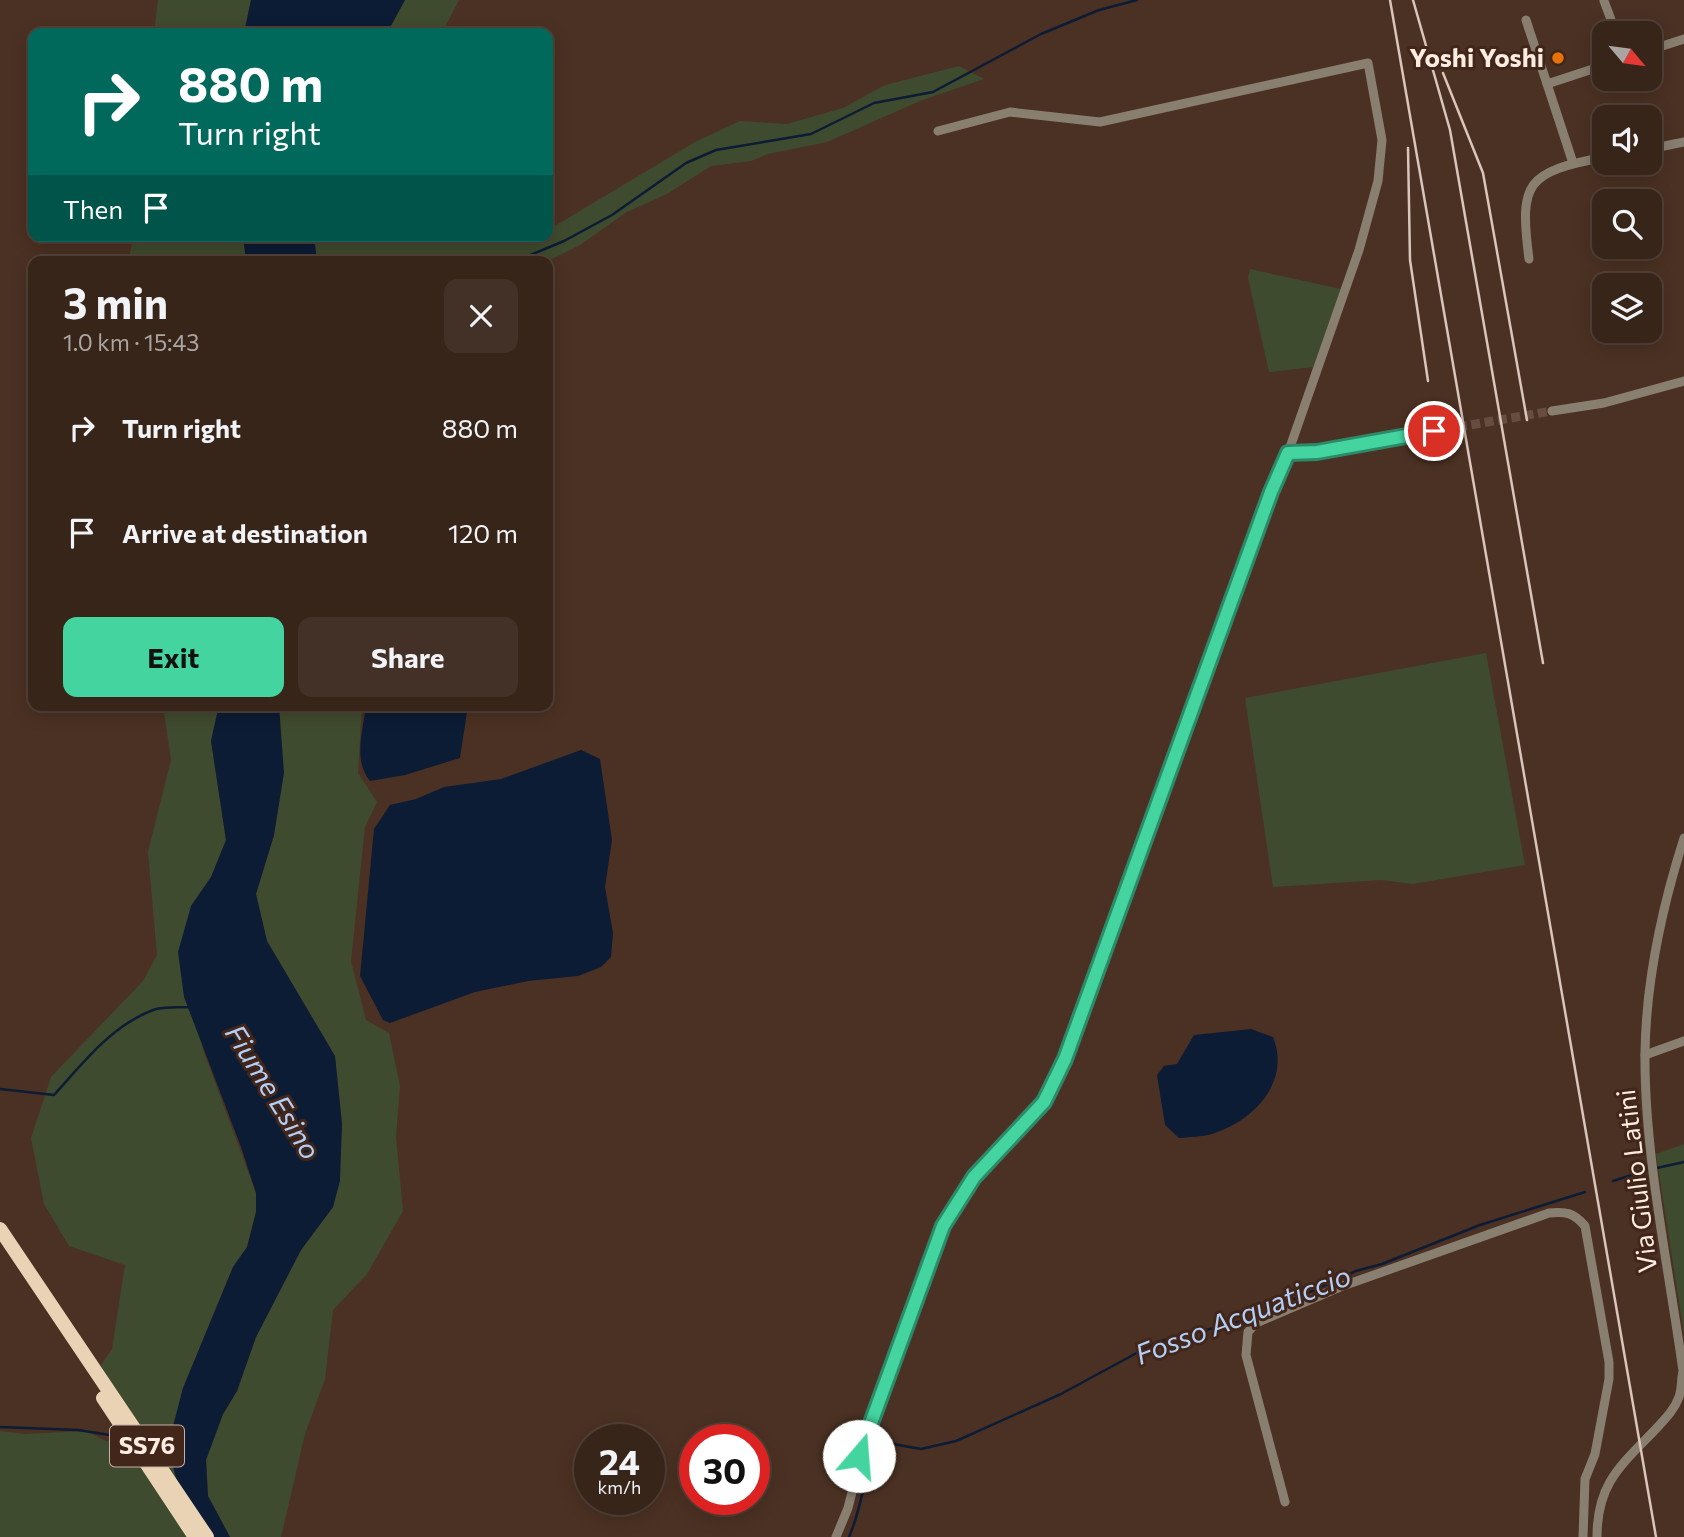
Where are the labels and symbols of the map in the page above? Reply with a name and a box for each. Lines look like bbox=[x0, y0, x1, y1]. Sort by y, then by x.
north arrow bbox=[1592, 21, 1662, 91]
place label: Yoshi Yoshi bbox=[1409, 41, 1544, 72]
marker: Yoshi Yoshi bbox=[1550, 50, 1566, 66]
pin bbox=[1404, 401, 1464, 461]
water label: Fiume Esino bbox=[219, 1018, 329, 1165]
street label: Via Giulio Latini bbox=[1609, 1088, 1662, 1275]
water label: Fosso Acquaticcio bbox=[1130, 1257, 1355, 1371]
position arrow bbox=[822, 1419, 896, 1493]
speed limit sign: 30 bbox=[679, 1424, 770, 1515]
road number: SS76 bbox=[110, 1426, 184, 1466]

